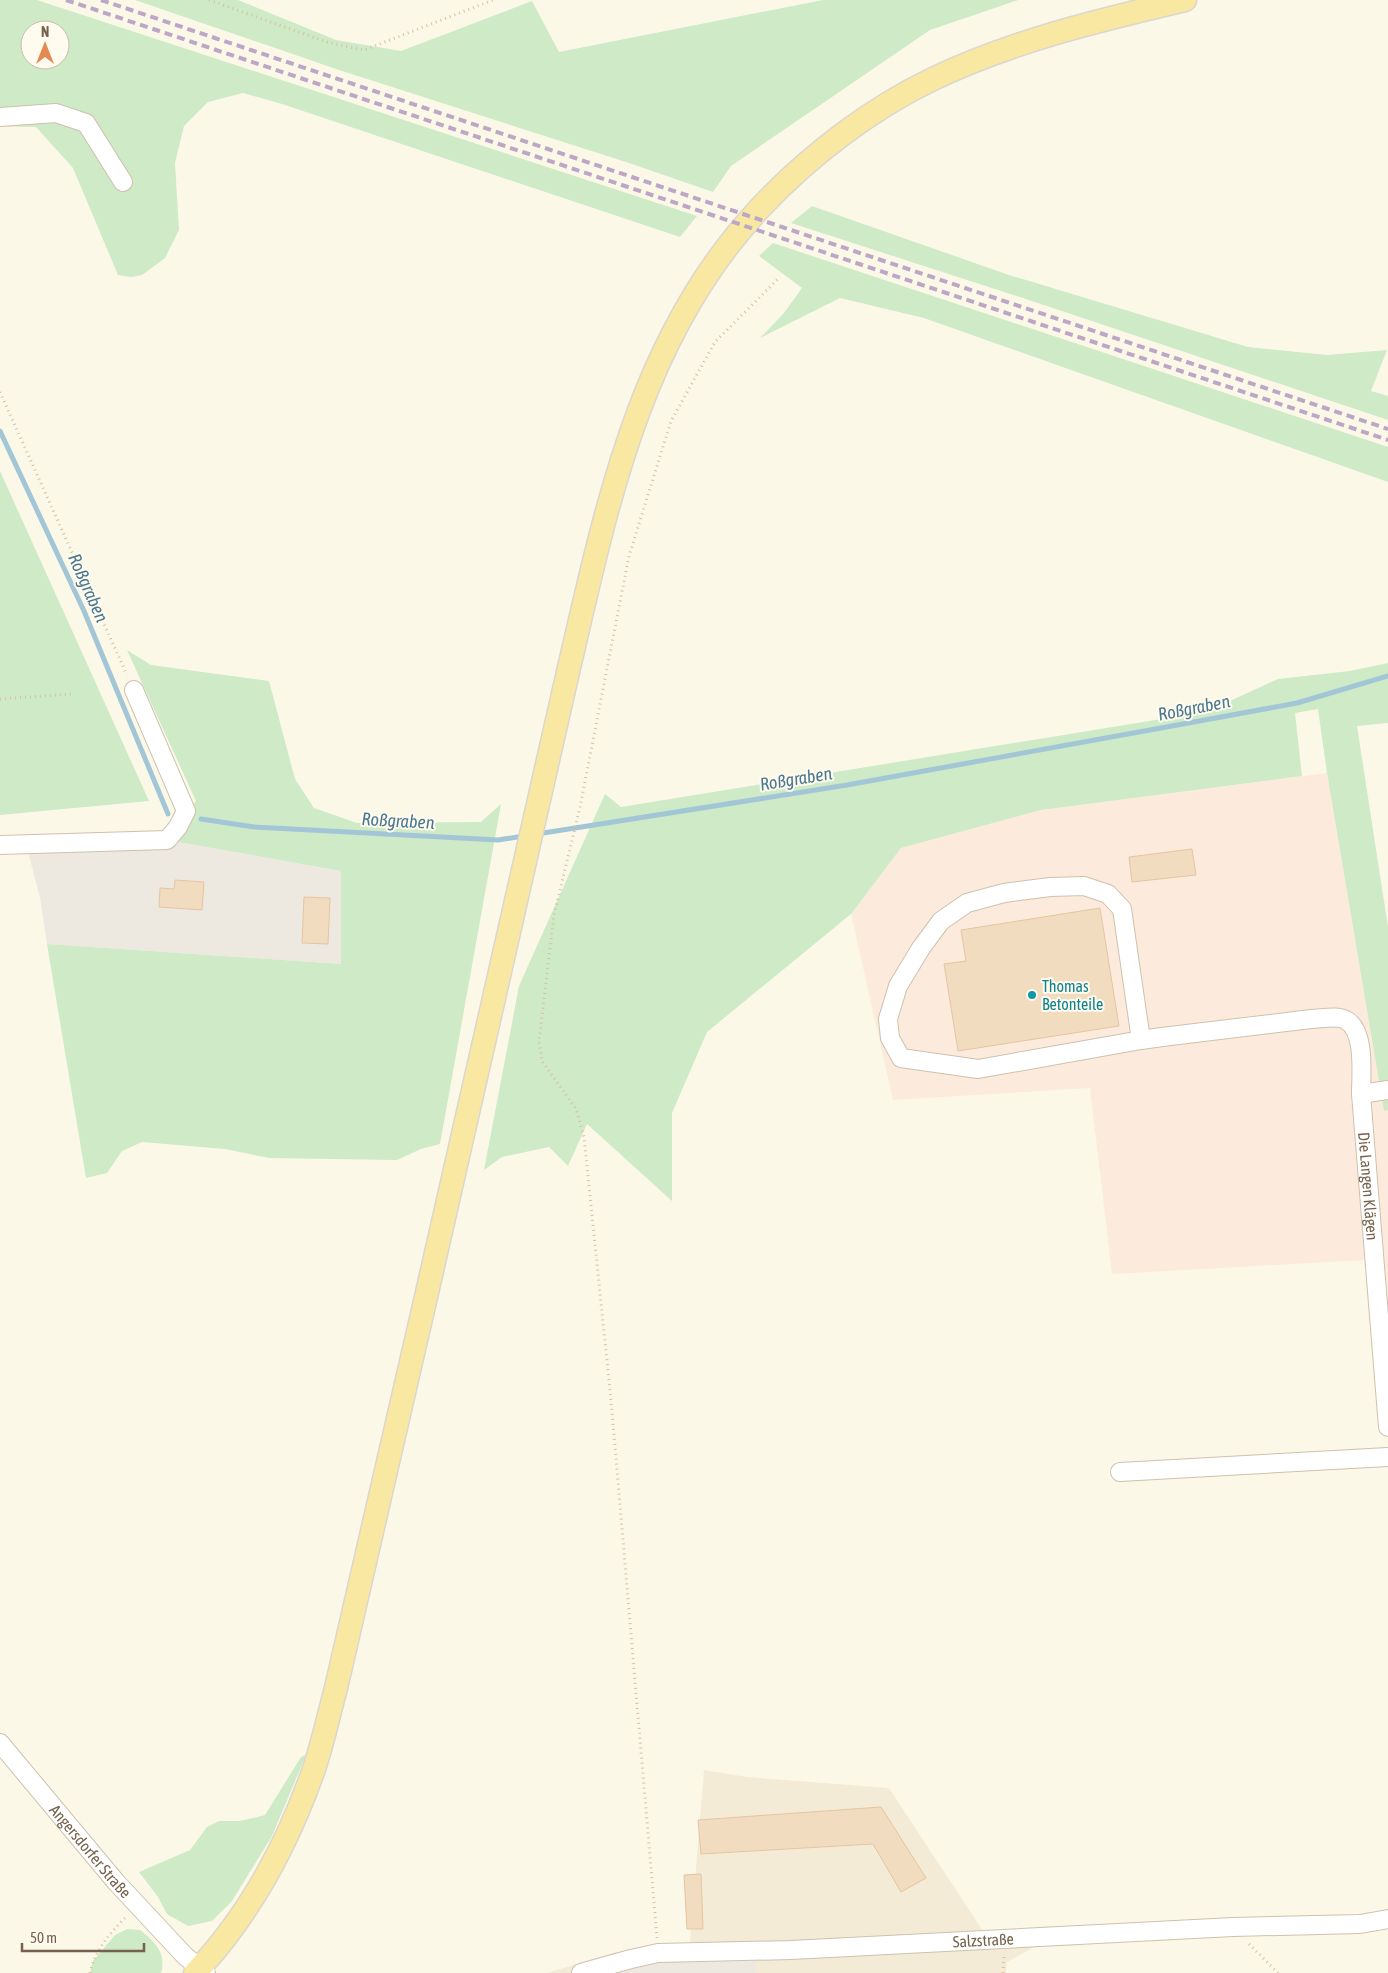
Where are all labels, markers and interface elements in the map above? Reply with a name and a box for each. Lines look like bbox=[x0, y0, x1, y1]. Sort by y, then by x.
north arrow bbox=[20, 20, 70, 70]
text: N bbox=[41, 24, 49, 40]
water label: Roßgraben bbox=[64, 550, 113, 626]
water label: Roßgraben bbox=[1156, 690, 1232, 725]
water label: Roßgraben bbox=[758, 762, 834, 795]
water label: Roßgraben bbox=[361, 808, 435, 833]
place label: Thomas Betonteile bbox=[1042, 977, 1103, 1013]
marker: Thomas Betonteile bbox=[1026, 989, 1038, 1001]
street label: Die Langen Klägen bbox=[1355, 1131, 1382, 1241]
street label: Angersdorfer Straße bbox=[46, 1801, 135, 1901]
scale bar bbox=[22, 1920, 145, 1952]
text: 50 m bbox=[30, 1929, 57, 1946]
street label: Salzstraße bbox=[952, 1929, 1014, 1951]

